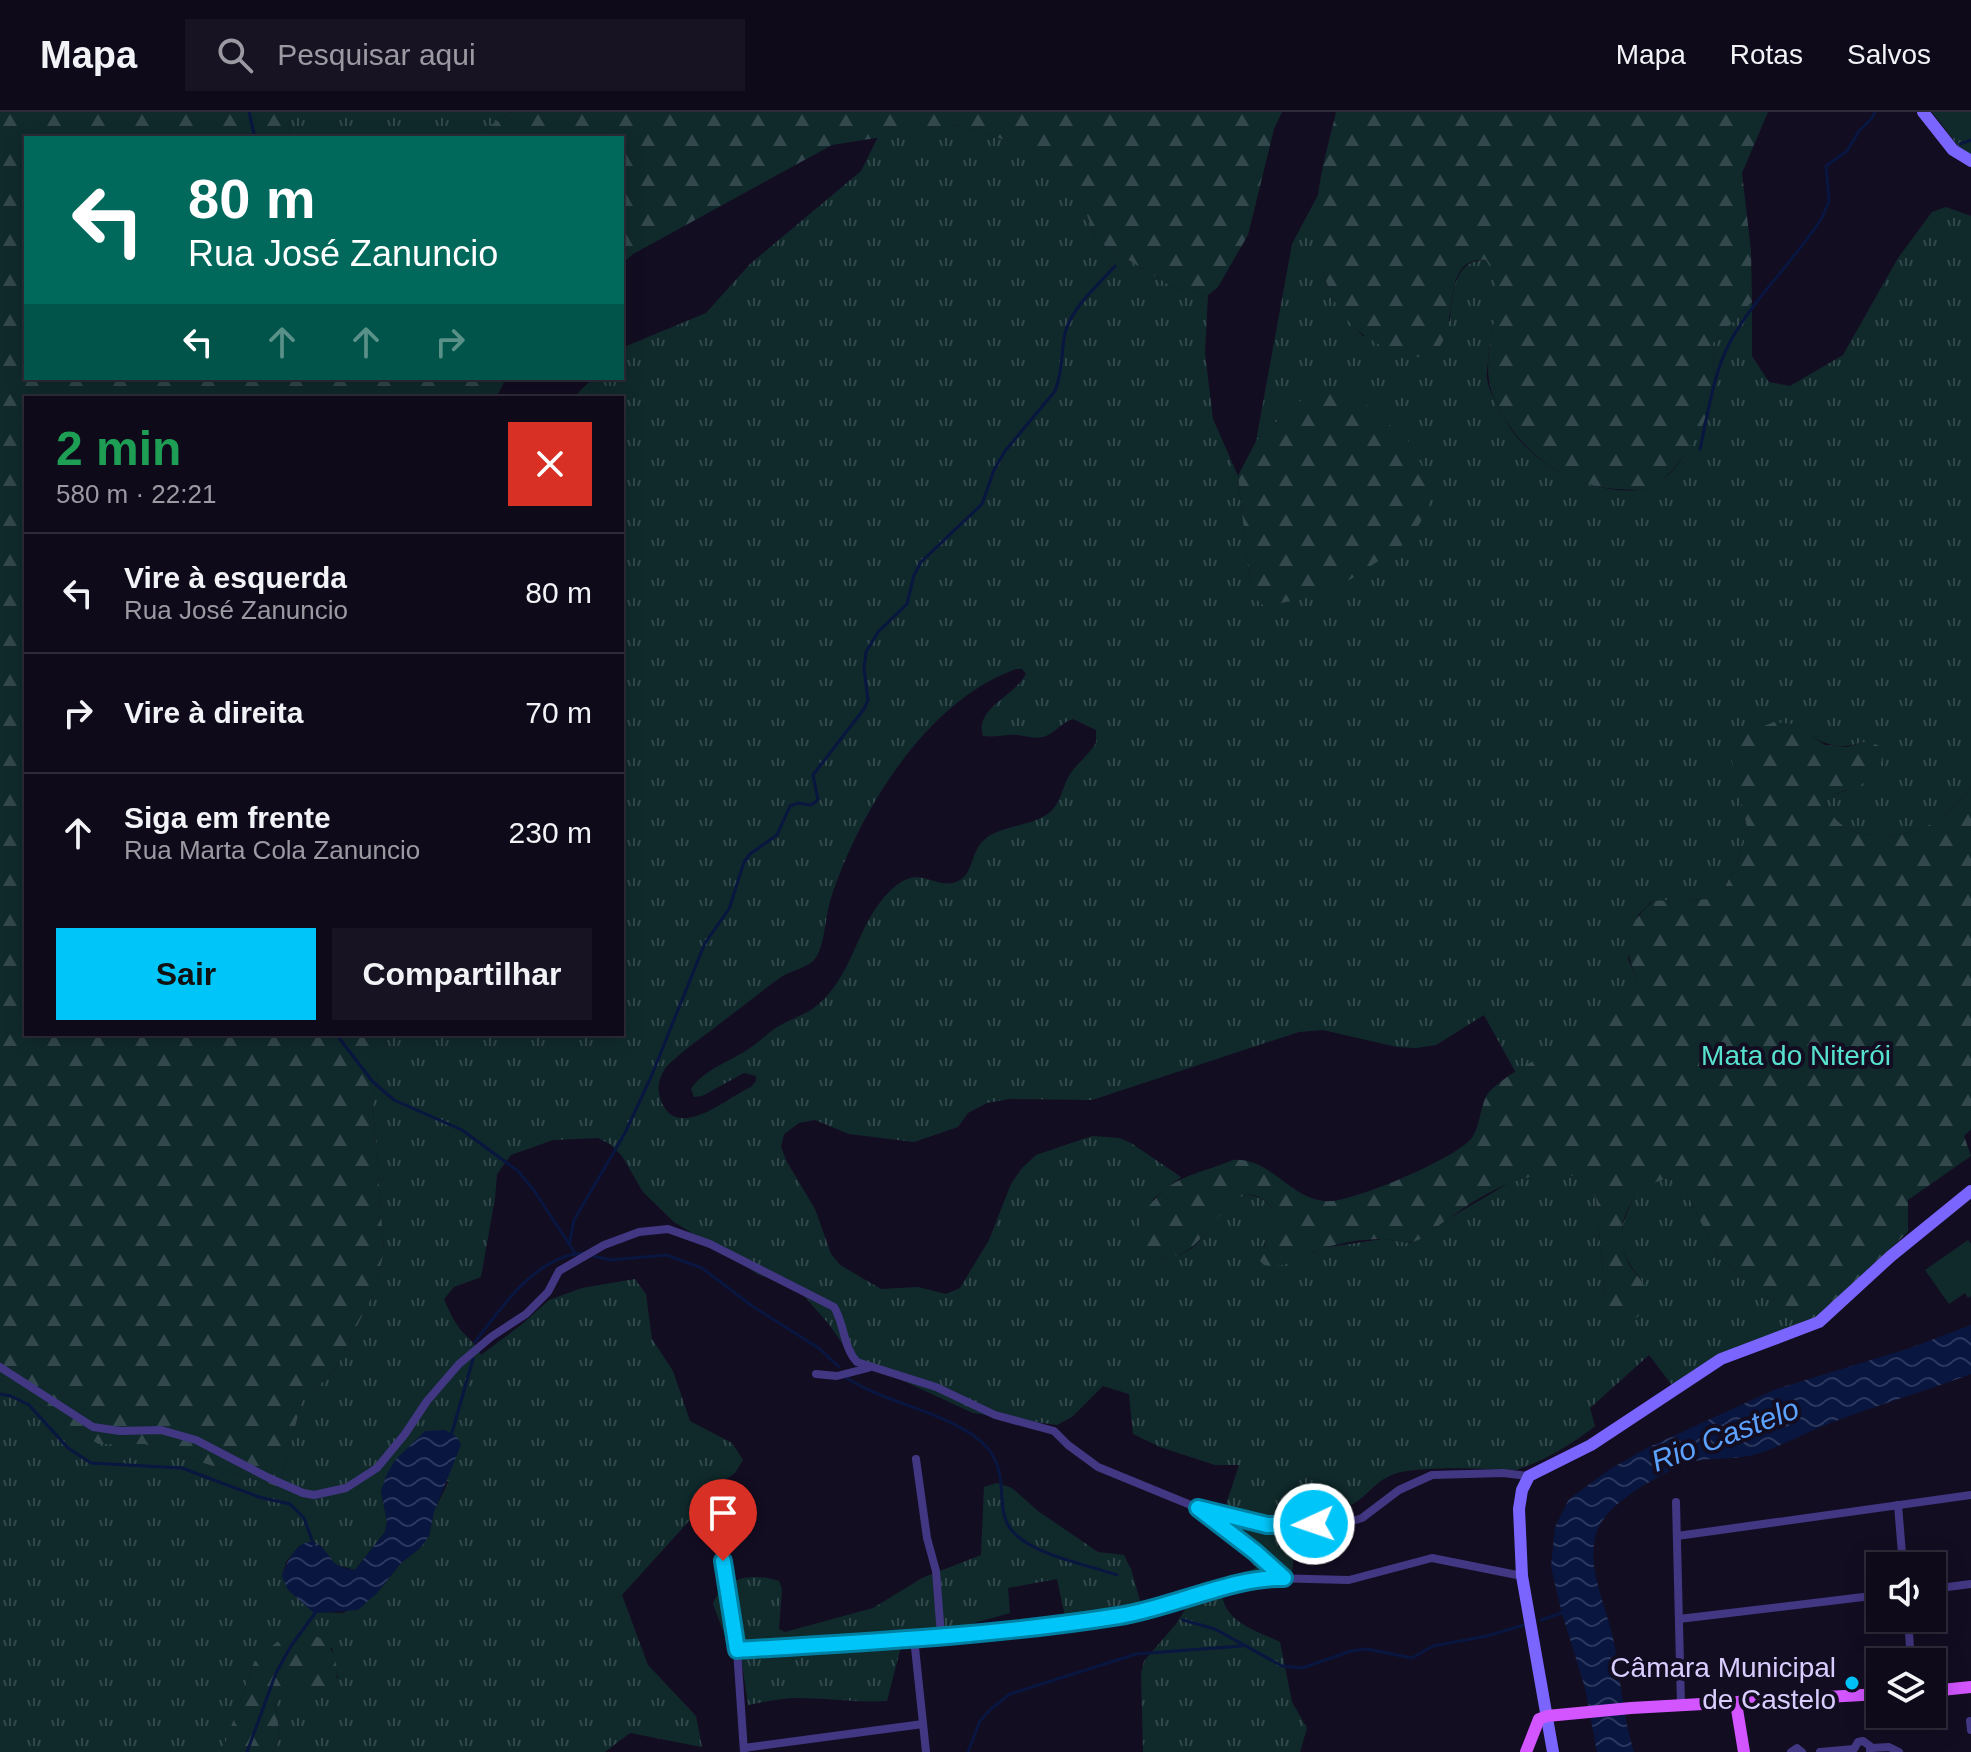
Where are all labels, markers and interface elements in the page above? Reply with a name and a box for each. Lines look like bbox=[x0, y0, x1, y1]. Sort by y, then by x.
search box bbox=[185, 19, 745, 91]
icon: search bbox=[213, 33, 257, 77]
text: Mapa bbox=[40, 34, 137, 76]
text: Pesquisar aqui bbox=[277, 38, 476, 71]
text: Mapa bbox=[1616, 39, 1686, 70]
text: Rotas bbox=[1730, 39, 1803, 70]
text: Salvos bbox=[1847, 39, 1931, 70]
text: 80 m bbox=[188, 167, 316, 230]
icon: left bbox=[56, 168, 160, 272]
text: Rua José Zanuncio bbox=[188, 233, 498, 274]
icon: left bbox=[176, 320, 220, 364]
icon: ahead bbox=[260, 320, 304, 364]
icon: ahead bbox=[344, 320, 388, 364]
icon: right bbox=[428, 320, 472, 364]
text: 2 min bbox=[56, 422, 181, 475]
button: close bbox=[508, 422, 592, 506]
text: 580 m · 22:21 bbox=[56, 479, 216, 509]
text: Vire à esquerda bbox=[124, 561, 347, 594]
icon: left bbox=[56, 571, 100, 615]
text: 80 m bbox=[525, 576, 592, 609]
text: Rua José Zanuncio bbox=[124, 595, 348, 625]
icon: right bbox=[56, 691, 100, 735]
text: Vire à direita bbox=[124, 696, 304, 729]
text: 70 m bbox=[525, 696, 592, 729]
text: Siga em frente bbox=[124, 801, 331, 834]
icon: ahead bbox=[56, 811, 100, 855]
text: 230 m bbox=[509, 816, 592, 849]
text: Rua Marta Cola Zanuncio bbox=[124, 835, 420, 865]
button: Sair bbox=[56, 928, 316, 1020]
button: Compartilhar bbox=[332, 928, 592, 1020]
park label: Mata do Niterói bbox=[1701, 1040, 1891, 1071]
water label: Rio Castelo bbox=[1647, 1391, 1803, 1478]
pin bbox=[689, 1479, 757, 1561]
position arrow bbox=[1272, 1482, 1356, 1566]
icon: arrive bbox=[701, 1491, 745, 1535]
map controls bbox=[1866, 1552, 1946, 1728]
button: sound bbox=[1866, 1552, 1946, 1632]
button: layers bbox=[1866, 1648, 1946, 1728]
place label: Câmara Municipal de Castelo bbox=[1610, 1652, 1836, 1715]
marker: Câmara Municipal de Castelo bbox=[1843, 1674, 1861, 1692]

